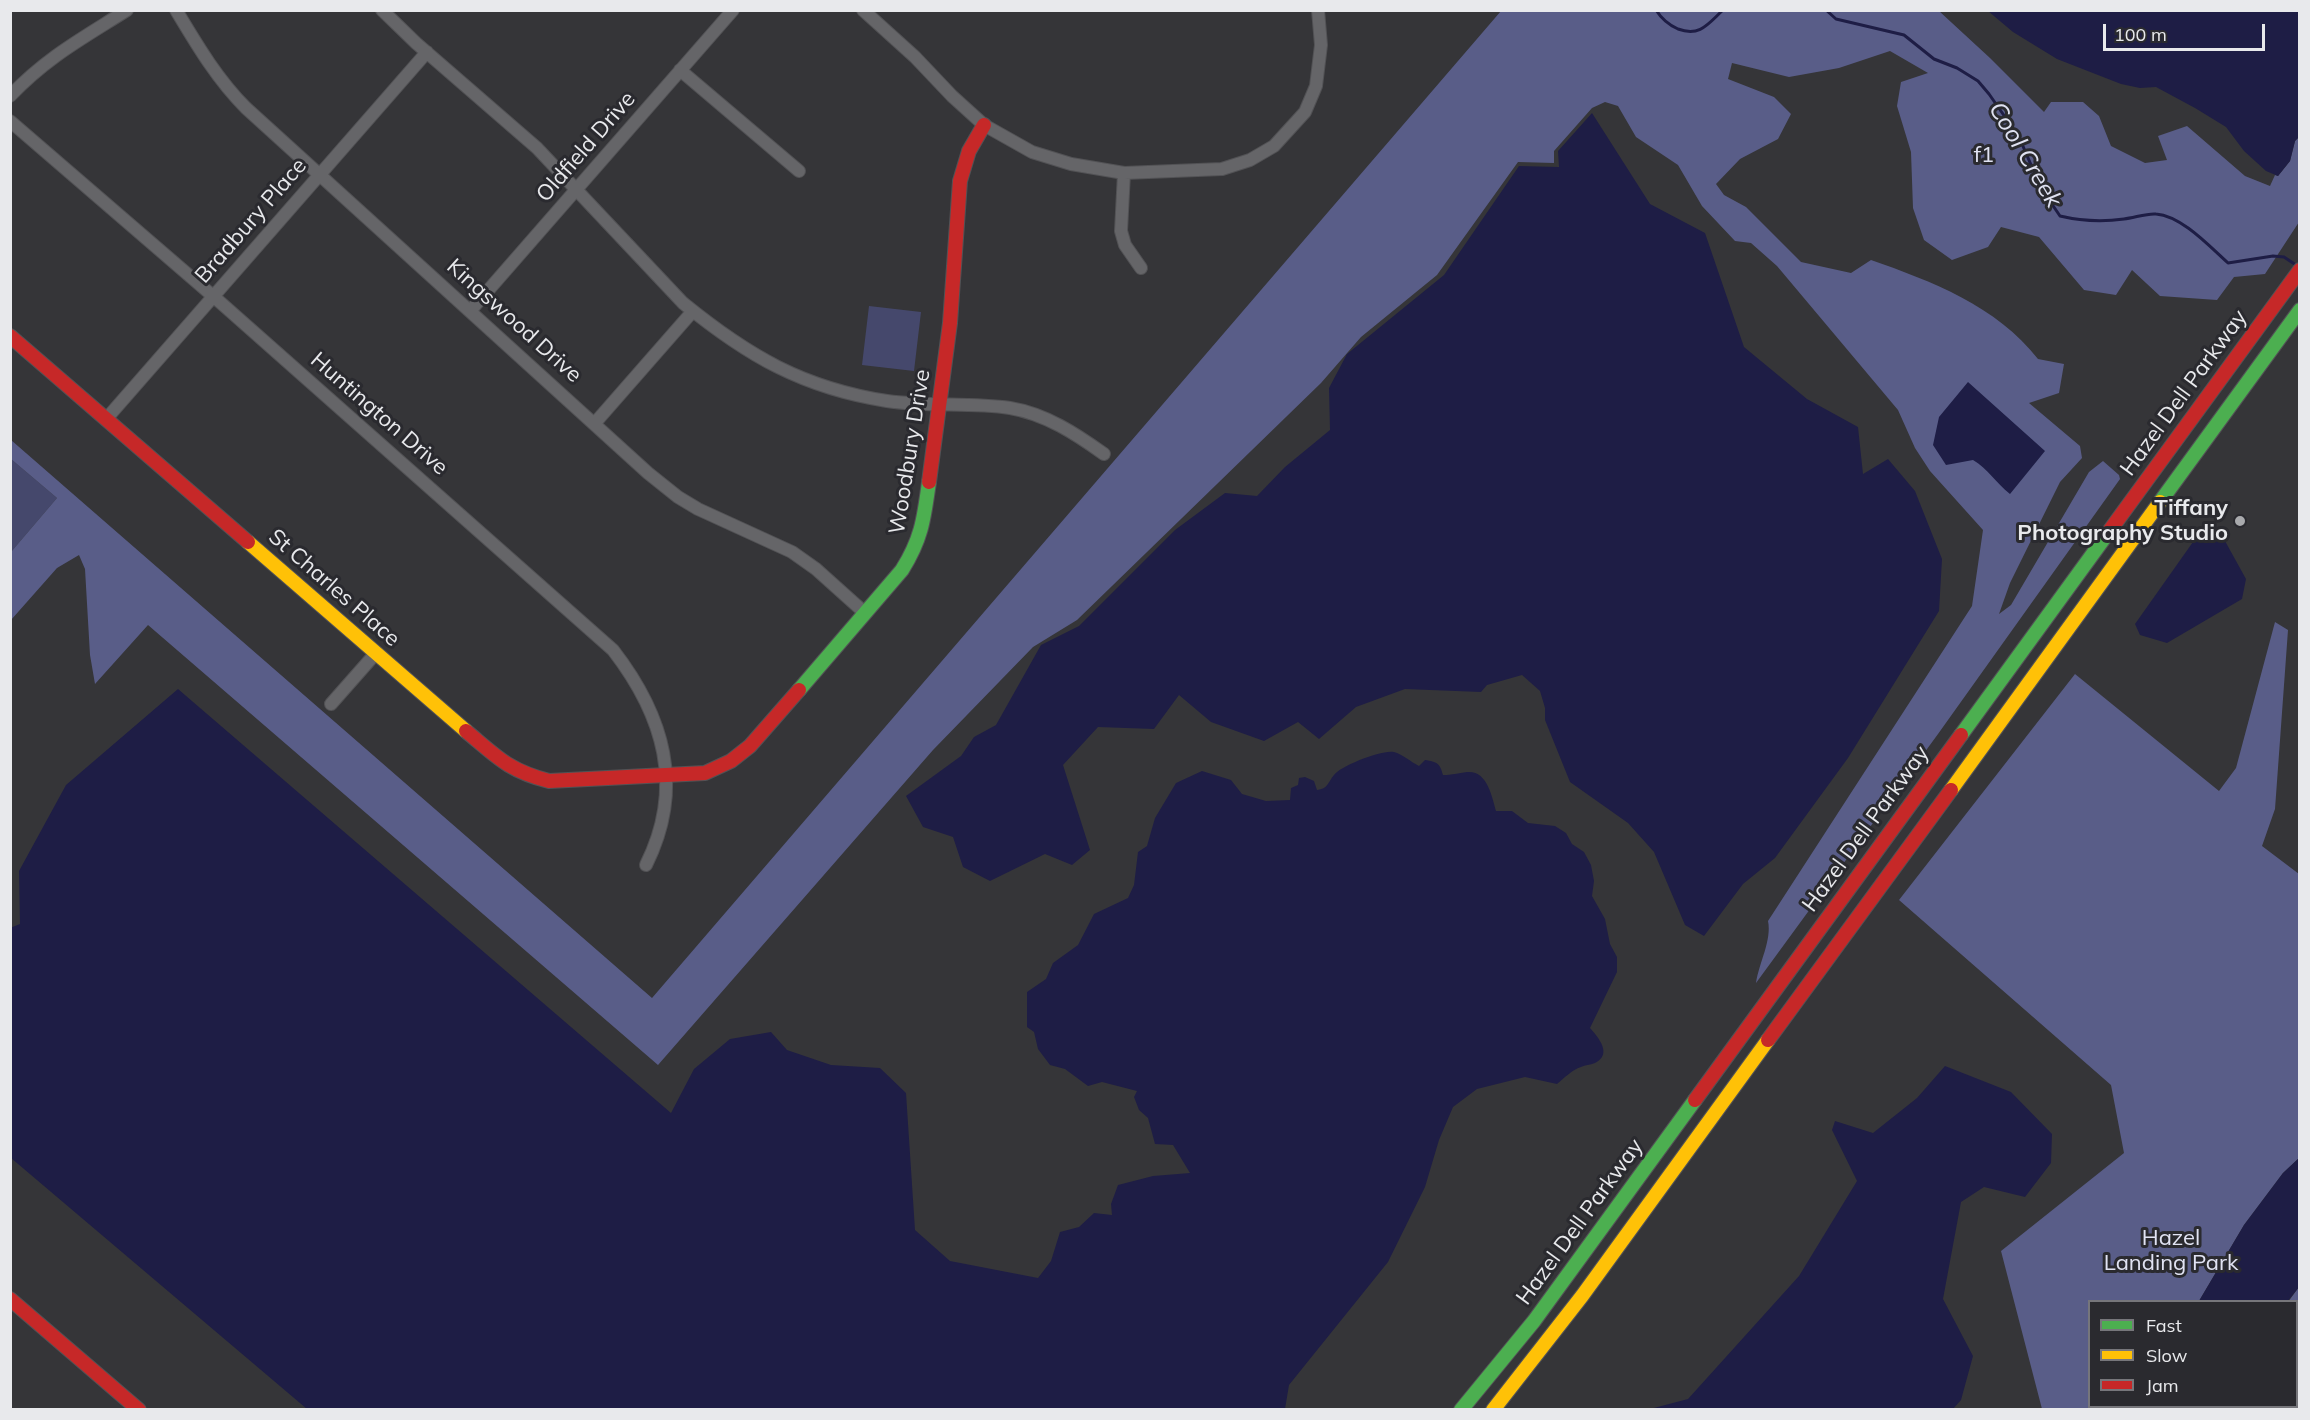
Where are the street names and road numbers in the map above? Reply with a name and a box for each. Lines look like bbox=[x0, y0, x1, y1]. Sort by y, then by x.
street label: Oldfield Drive bbox=[531, 87, 641, 207]
street label: Bradbury Place bbox=[190, 153, 312, 289]
street label: Kingswood Drive bbox=[441, 254, 587, 388]
street label: Hazel Dell Parkway bbox=[2115, 305, 2253, 481]
street label: Huntington Drive bbox=[305, 347, 453, 481]
street label: Woodbury Drive bbox=[884, 368, 936, 536]
street label: St Charles Place bbox=[263, 524, 405, 652]
street label: Hazel Dell Parkway bbox=[1797, 741, 1935, 917]
street label: Hazel Dell Parkway bbox=[1511, 1134, 1649, 1310]

